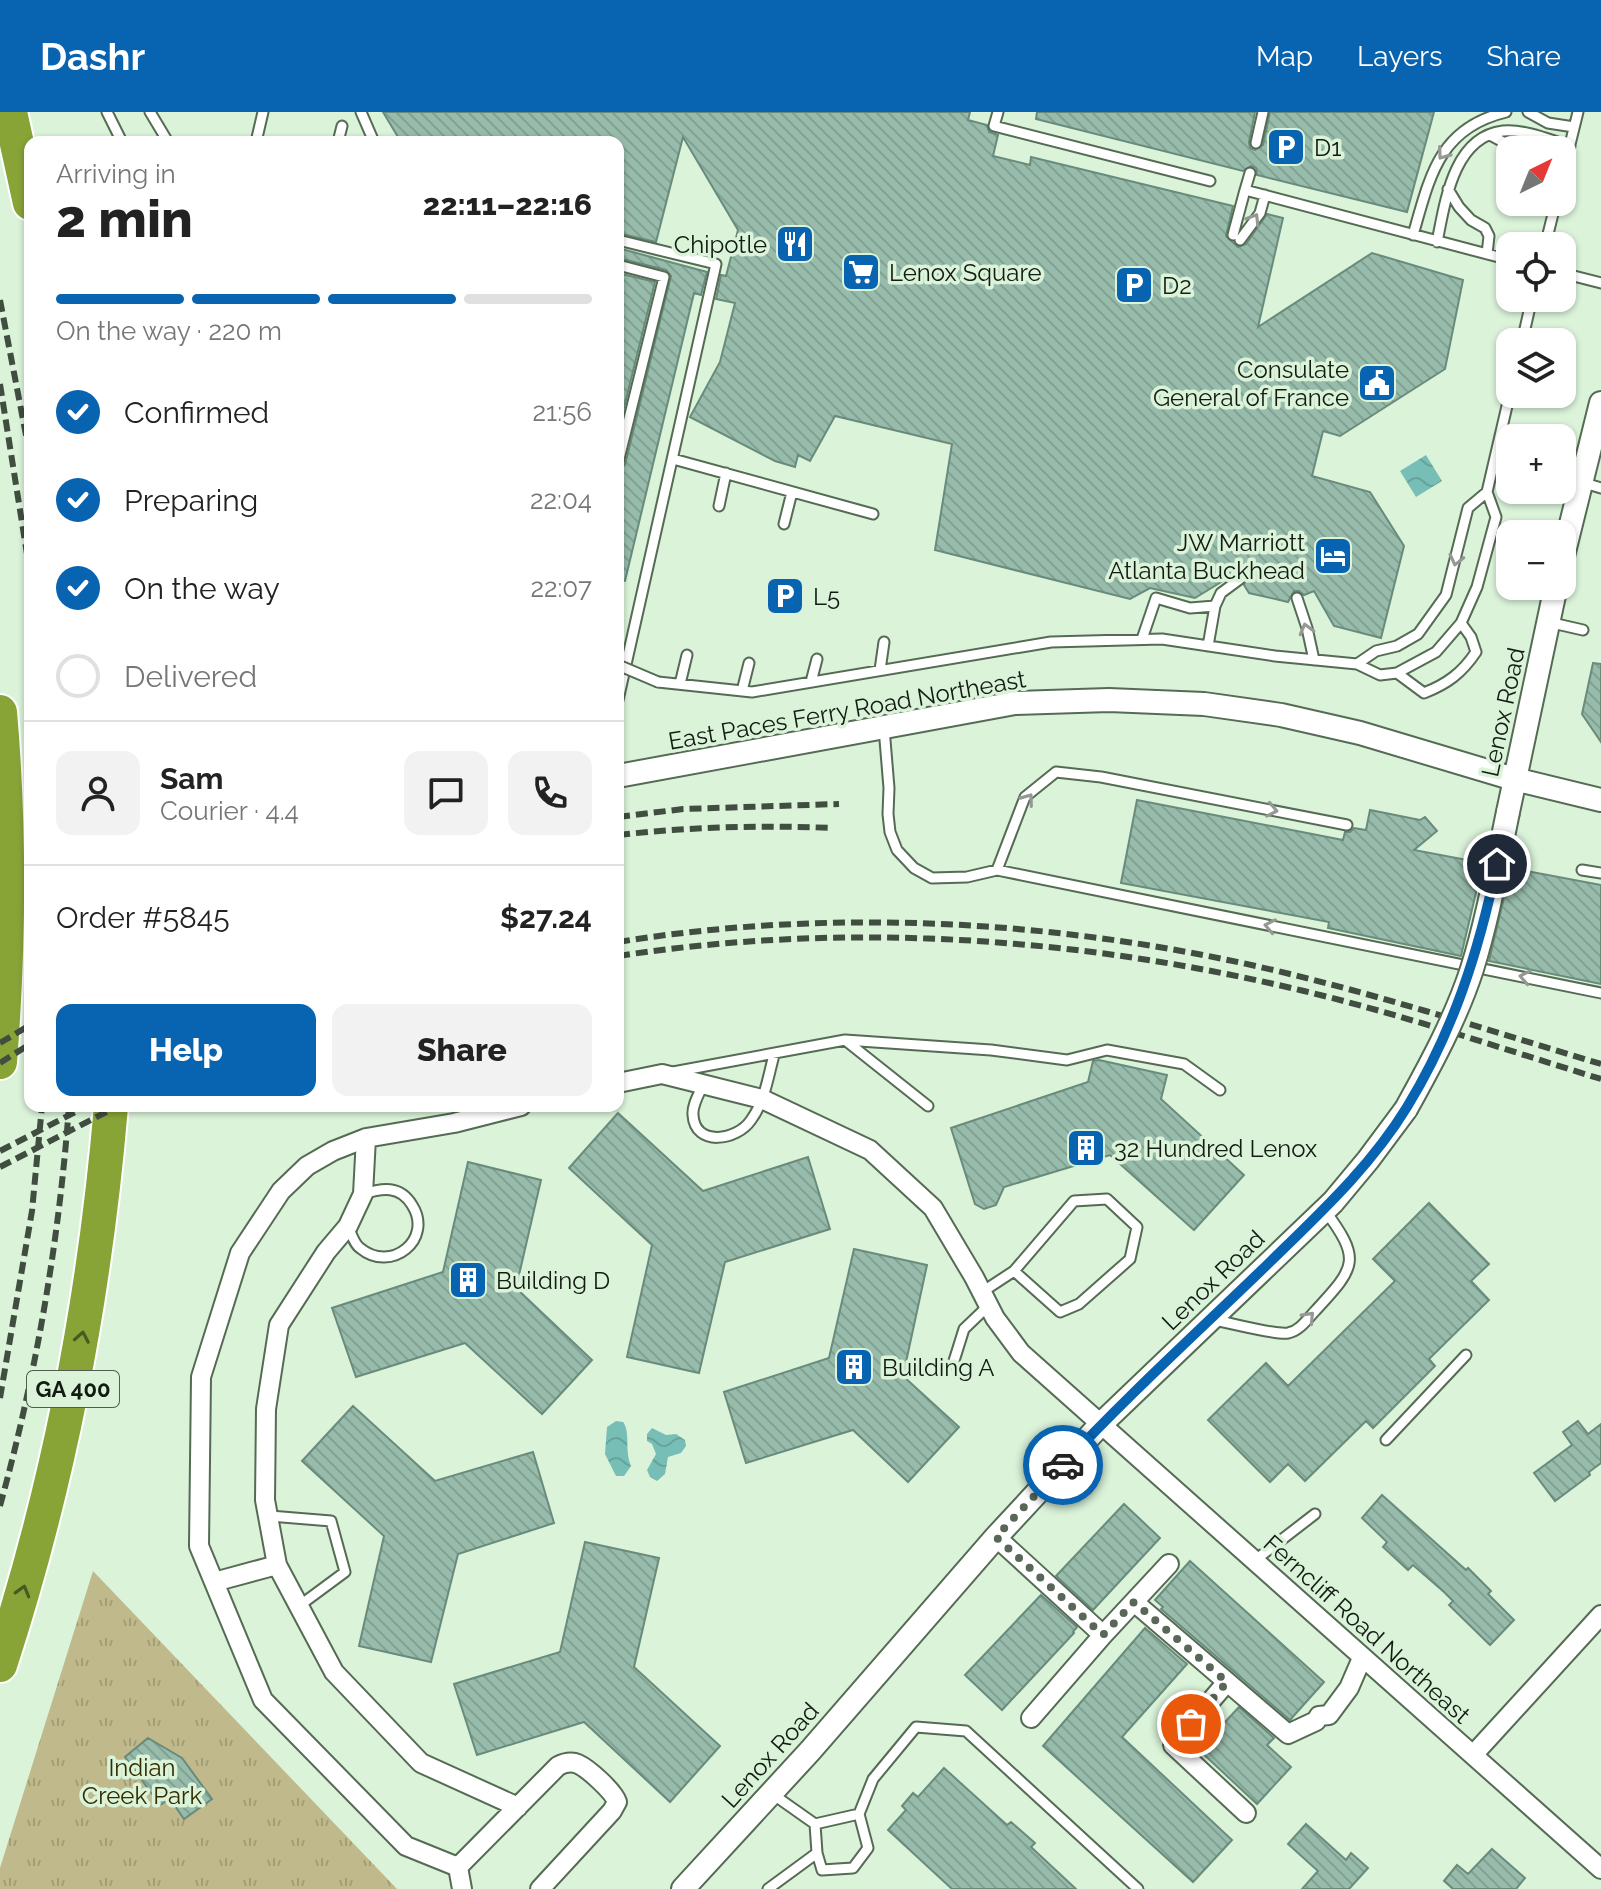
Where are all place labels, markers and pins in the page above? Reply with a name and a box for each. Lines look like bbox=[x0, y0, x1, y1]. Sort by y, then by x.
parking icon: D1 bbox=[1265, 126, 1307, 168]
place label: D1 bbox=[1314, 133, 1341, 162]
restaurant icon: Chipotle bbox=[774, 223, 816, 265]
place label: Chipotle bbox=[674, 230, 767, 259]
supermarket icon: Lenox Square bbox=[840, 251, 882, 293]
place label: Lenox Square bbox=[889, 258, 1042, 287]
parking icon: D2 bbox=[1113, 264, 1155, 306]
place label: D2 bbox=[1162, 271, 1192, 300]
place label: Consulate General of France bbox=[1153, 355, 1349, 412]
public building icon: Consulate General of France bbox=[1356, 362, 1398, 404]
place label: JW Marriott Atlanta Buckhead bbox=[1108, 528, 1305, 585]
hotel icon: JW Marriott Atlanta Buckhead bbox=[1312, 535, 1354, 577]
parking icon: L5 bbox=[764, 575, 806, 617]
place label: L5 bbox=[813, 582, 840, 611]
pin bbox=[1463, 830, 1531, 898]
building icon: 32 Hundred Lenox bbox=[1065, 1127, 1107, 1169]
place label: 32 Hundred Lenox bbox=[1114, 1134, 1317, 1163]
building icon: Building D bbox=[447, 1259, 489, 1301]
place label: Building D bbox=[496, 1266, 610, 1295]
building icon: Building A bbox=[833, 1346, 875, 1388]
place label: Building A bbox=[882, 1353, 995, 1382]
pin bbox=[1157, 1690, 1225, 1758]

